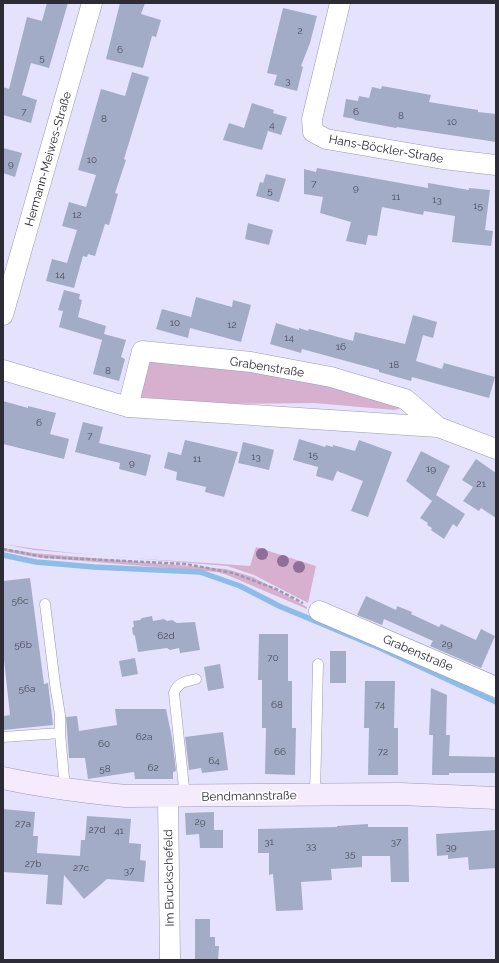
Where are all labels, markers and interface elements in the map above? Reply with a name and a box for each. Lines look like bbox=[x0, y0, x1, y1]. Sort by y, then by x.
house number: 2 bbox=[297, 25, 303, 36]
house number: 6 bbox=[117, 44, 123, 55]
house number: 5 bbox=[39, 52, 45, 63]
house number: 3 bbox=[285, 75, 291, 86]
street label: Hermann-Meiwes-Straße bbox=[22, 90, 74, 228]
house number: 7 bbox=[21, 106, 27, 117]
house number: 6 bbox=[353, 106, 359, 117]
house number: 8 bbox=[398, 110, 404, 121]
house number: 8 bbox=[101, 113, 107, 124]
house number: 10 bbox=[447, 116, 457, 127]
house number: 4 bbox=[269, 119, 275, 130]
street label: Hans-Böckler-Straße bbox=[328, 132, 444, 166]
house number: 10 bbox=[87, 154, 97, 165]
house number: 9 bbox=[8, 158, 14, 169]
house number: 7 bbox=[311, 178, 317, 189]
house number: 9 bbox=[353, 182, 359, 193]
house number: 5 bbox=[267, 185, 273, 196]
house number: 11 bbox=[392, 191, 401, 202]
house number: 13 bbox=[432, 194, 442, 205]
house number: 15 bbox=[473, 200, 483, 211]
house number: 12 bbox=[72, 209, 82, 220]
house number: 14 bbox=[55, 269, 65, 280]
house number: 10 bbox=[170, 317, 180, 328]
house number: 12 bbox=[227, 319, 237, 330]
house number: 14 bbox=[284, 332, 294, 343]
house number: 16 bbox=[336, 341, 346, 352]
street label: Grabenstraße bbox=[229, 354, 305, 380]
house number: 18 bbox=[389, 359, 399, 370]
house number: 8 bbox=[105, 365, 111, 376]
house number: 6 bbox=[36, 417, 42, 428]
house number: 7 bbox=[87, 430, 93, 441]
house number: 15 bbox=[308, 449, 318, 460]
house number: 13 bbox=[251, 451, 261, 462]
house number: 11 bbox=[193, 453, 202, 464]
house number: 9 bbox=[129, 457, 135, 468]
house number: 19 bbox=[426, 463, 436, 474]
house number: 21 bbox=[476, 478, 486, 489]
house number: 56c bbox=[12, 595, 29, 606]
house number: 62d bbox=[157, 630, 175, 641]
street label: Grabenstraße bbox=[381, 632, 455, 674]
house number: 29 bbox=[441, 638, 453, 649]
house number: 56b bbox=[14, 639, 32, 650]
house number: 70 bbox=[267, 652, 279, 663]
house number: 56a bbox=[19, 683, 35, 694]
house number: 68 bbox=[271, 699, 283, 710]
house number: 74 bbox=[375, 699, 386, 710]
house number: 62a bbox=[136, 731, 152, 742]
house number: 60 bbox=[98, 738, 110, 749]
house number: 66 bbox=[274, 746, 286, 757]
house number: 72 bbox=[378, 746, 388, 757]
house number: 64 bbox=[208, 755, 220, 766]
house number: 62 bbox=[147, 762, 159, 773]
house number: 58 bbox=[99, 763, 111, 774]
street label: Bendmannstraße bbox=[201, 788, 297, 804]
house number: 29 bbox=[194, 816, 206, 827]
house number: 27a bbox=[15, 818, 31, 829]
house number: 27d bbox=[89, 824, 105, 835]
house number: 41 bbox=[114, 825, 125, 836]
street label: Im Bruckschefeld bbox=[161, 829, 177, 927]
house number: 31 bbox=[264, 836, 275, 847]
house number: 37 bbox=[391, 836, 402, 847]
house number: 33 bbox=[306, 840, 316, 851]
house number: 39 bbox=[445, 841, 457, 852]
house number: 35 bbox=[345, 848, 356, 859]
house number: 27b bbox=[25, 858, 41, 869]
house number: 27c bbox=[73, 862, 90, 873]
house number: 37 bbox=[124, 865, 135, 876]

